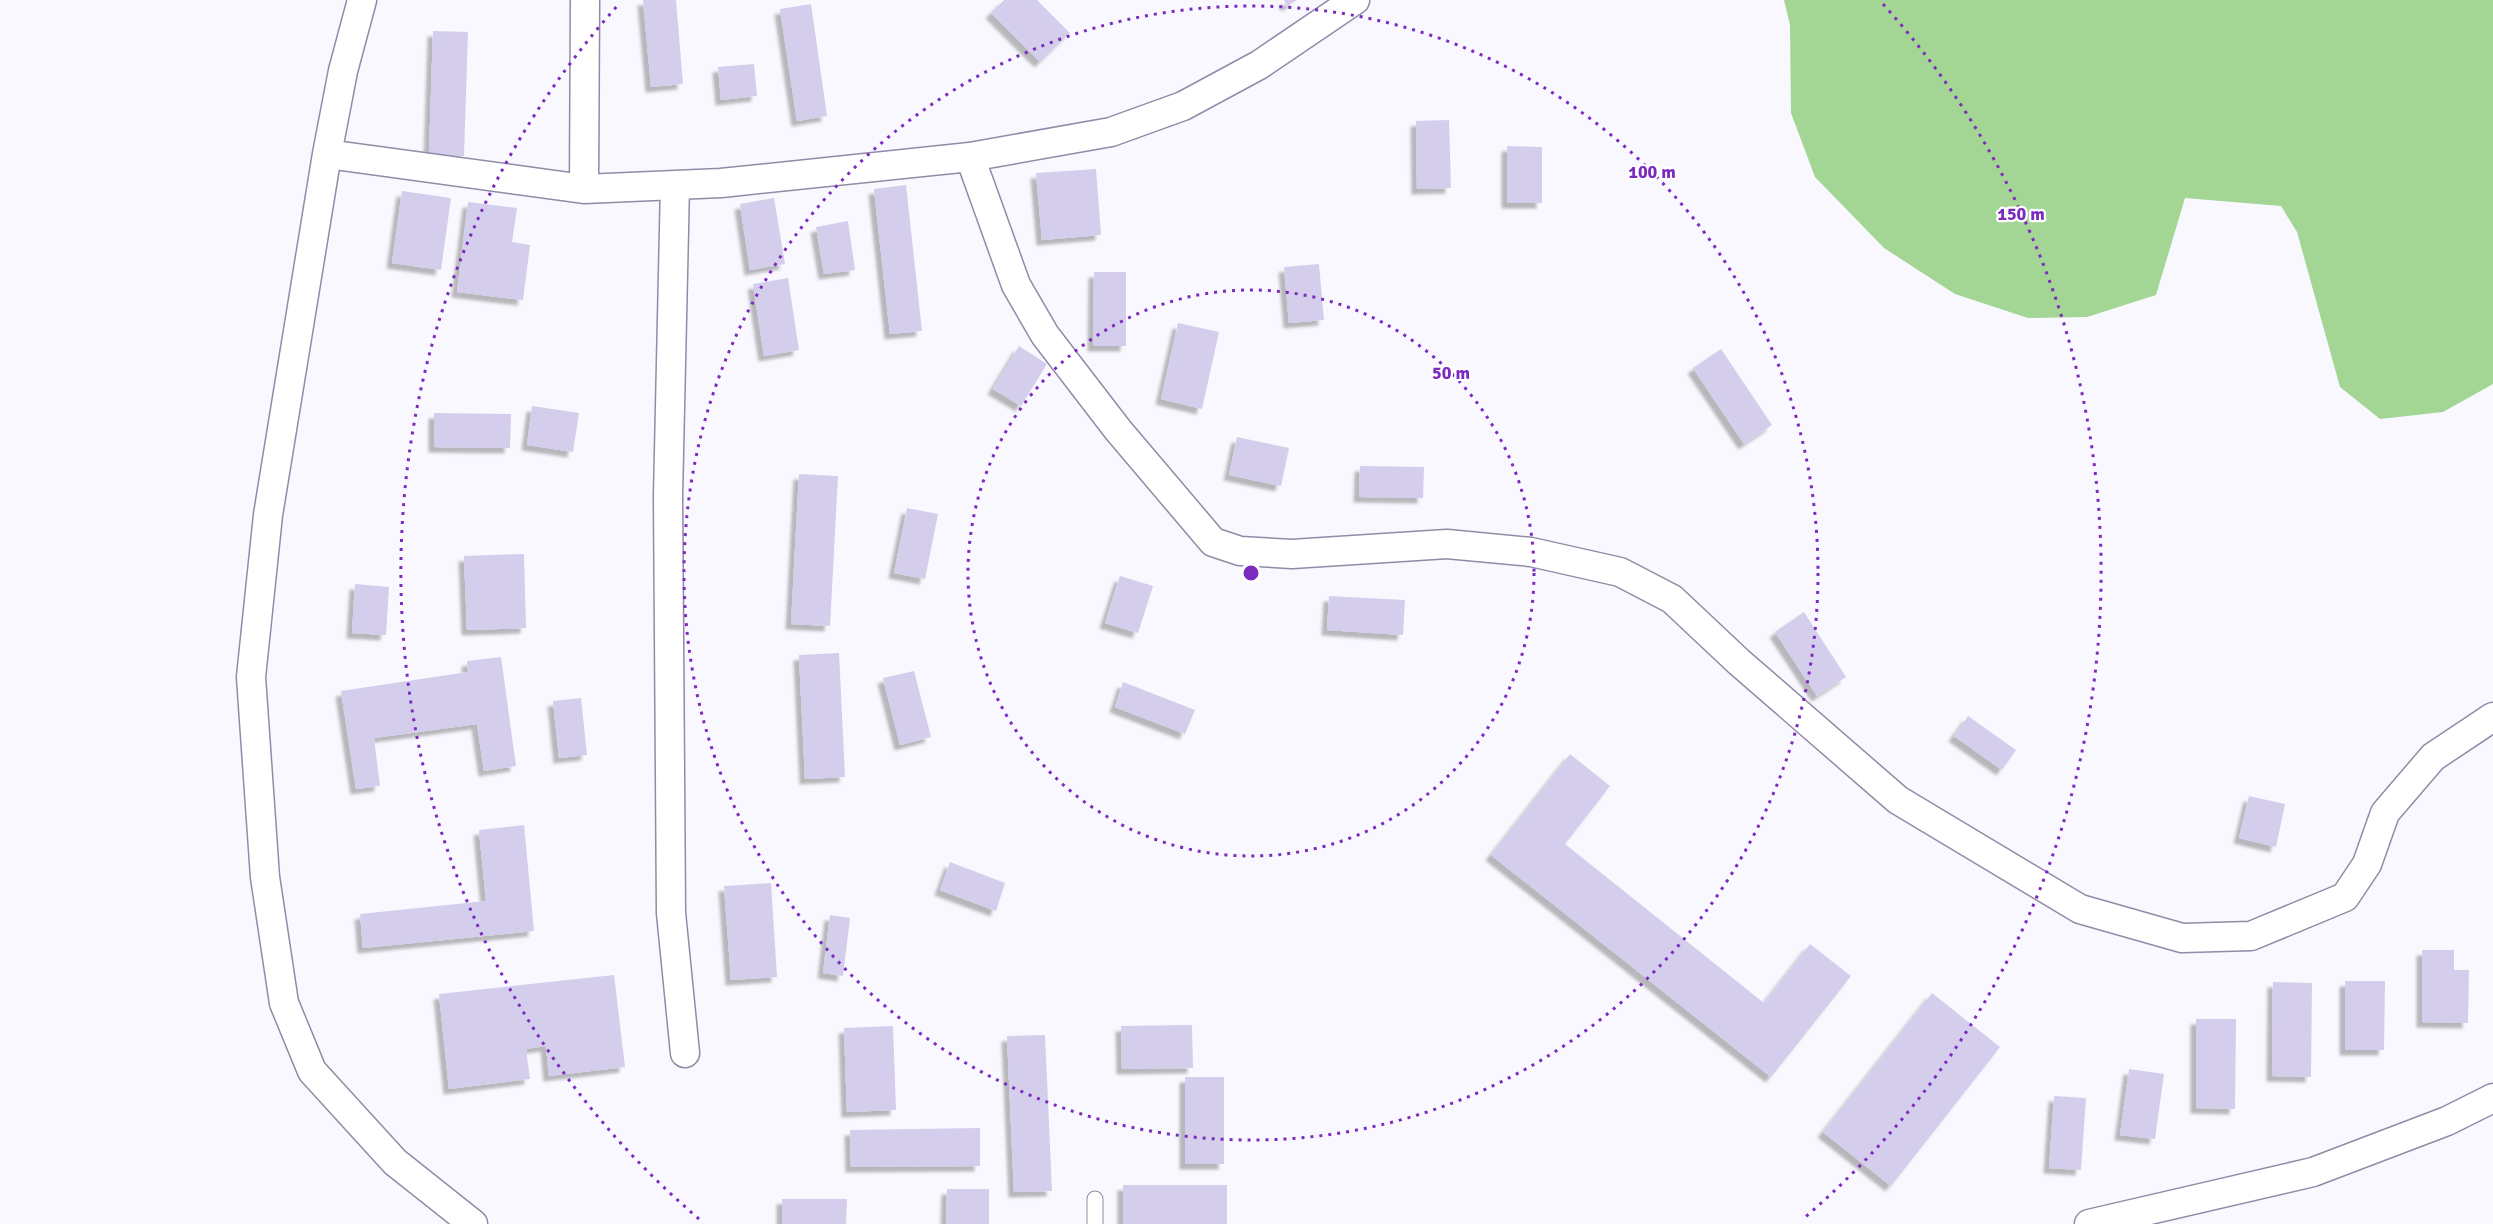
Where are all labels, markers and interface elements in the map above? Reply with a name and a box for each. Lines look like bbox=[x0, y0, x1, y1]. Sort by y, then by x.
text: 100 m bbox=[1628, 161, 1676, 183]
text: 150 m bbox=[1997, 203, 2045, 225]
text: 50 m bbox=[1432, 362, 1470, 384]
centre of rings bbox=[1241, 563, 1261, 583]

